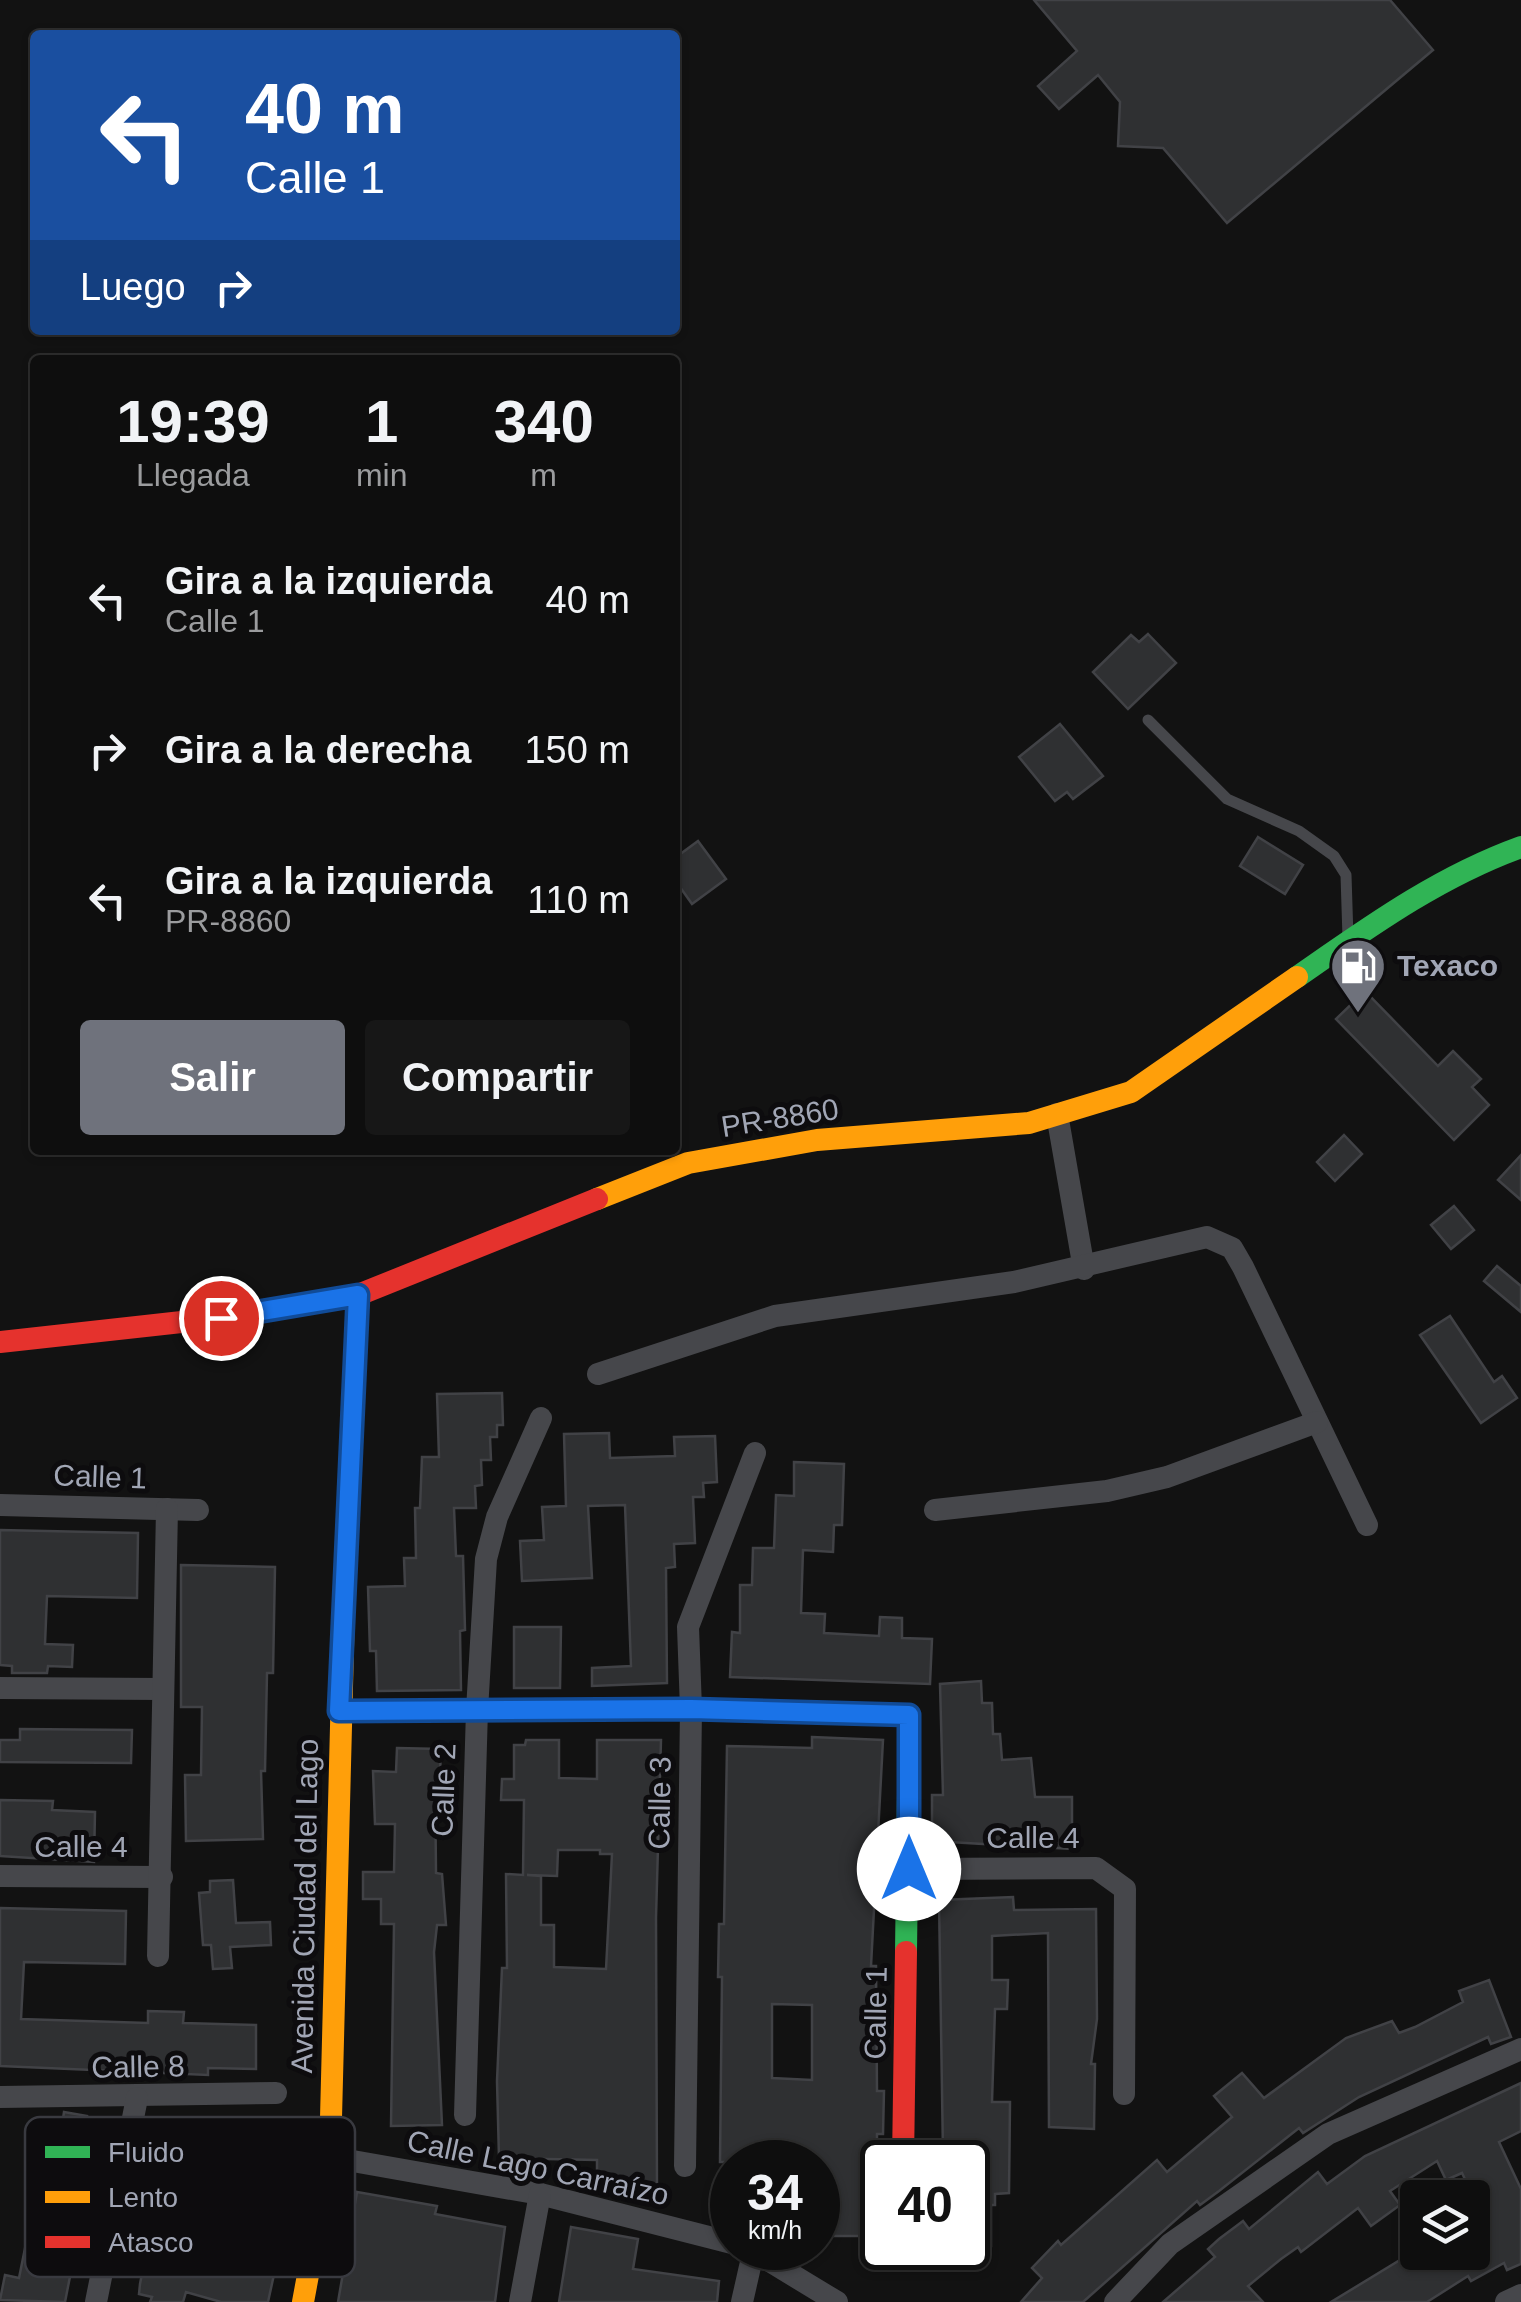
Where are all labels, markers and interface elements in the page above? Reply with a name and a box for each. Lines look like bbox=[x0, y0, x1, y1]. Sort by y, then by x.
icon: left bbox=[80, 70, 210, 200]
text: 40 m bbox=[245, 70, 405, 148]
text: Calle 1 bbox=[245, 152, 385, 203]
icon: right bbox=[206, 260, 261, 315]
text: Luego bbox=[80, 266, 186, 308]
text: 19:39 bbox=[116, 388, 270, 455]
text: 1 bbox=[365, 388, 398, 455]
text: 340 bbox=[494, 388, 594, 455]
text: Llegada bbox=[136, 457, 250, 493]
text: min bbox=[356, 457, 407, 493]
text: m bbox=[530, 457, 557, 493]
text: Gira a la izquierda bbox=[165, 560, 492, 602]
icon: left bbox=[80, 573, 135, 628]
text: 40 m bbox=[546, 579, 630, 621]
text: Calle 1 bbox=[165, 603, 265, 639]
icon: right bbox=[80, 723, 135, 778]
text: Gira a la derecha bbox=[165, 729, 471, 771]
text: 150 m bbox=[524, 729, 630, 771]
text: Gira a la izquierda bbox=[165, 860, 492, 902]
icon: left bbox=[80, 873, 135, 928]
text: 110 m bbox=[527, 879, 630, 921]
text: PR-8860 bbox=[165, 903, 291, 939]
fuel station icon: Texaco bbox=[1328, 936, 1388, 1015]
place label: Texaco bbox=[1397, 949, 1498, 982]
button: Salir bbox=[80, 1020, 345, 1135]
button: Compartir bbox=[365, 1020, 630, 1135]
street label: PR-8860 bbox=[719, 1092, 841, 1143]
pin bbox=[179, 1276, 264, 1361]
icon: arrive bbox=[194, 1291, 249, 1346]
street label: Calle 1 bbox=[53, 1458, 147, 1495]
street label: Avenida Ciudad del Lago bbox=[285, 1738, 324, 2074]
street label: Calle 2 bbox=[425, 1743, 462, 1837]
street label: Calle 3 bbox=[642, 1756, 677, 1850]
position arrow bbox=[857, 1817, 961, 1921]
street label: Calle 4 bbox=[986, 1821, 1080, 1854]
street label: Calle 4 bbox=[34, 1830, 128, 1863]
street label: Calle 1 bbox=[858, 1966, 893, 2060]
street label: Calle 8 bbox=[91, 2049, 185, 2084]
legend bbox=[25, 2117, 355, 2277]
street label: Calle Lago Carraízo bbox=[404, 2124, 672, 2211]
text: Fluido bbox=[108, 2137, 184, 2168]
speed limit sign: 40 bbox=[860, 2140, 990, 2270]
text: 34 bbox=[747, 2165, 803, 2221]
map controls bbox=[1400, 2180, 1490, 2270]
button: layers bbox=[1400, 2180, 1490, 2270]
text: Lento bbox=[108, 2182, 178, 2213]
text: km/h bbox=[748, 2216, 802, 2244]
text: Atasco bbox=[108, 2227, 194, 2258]

